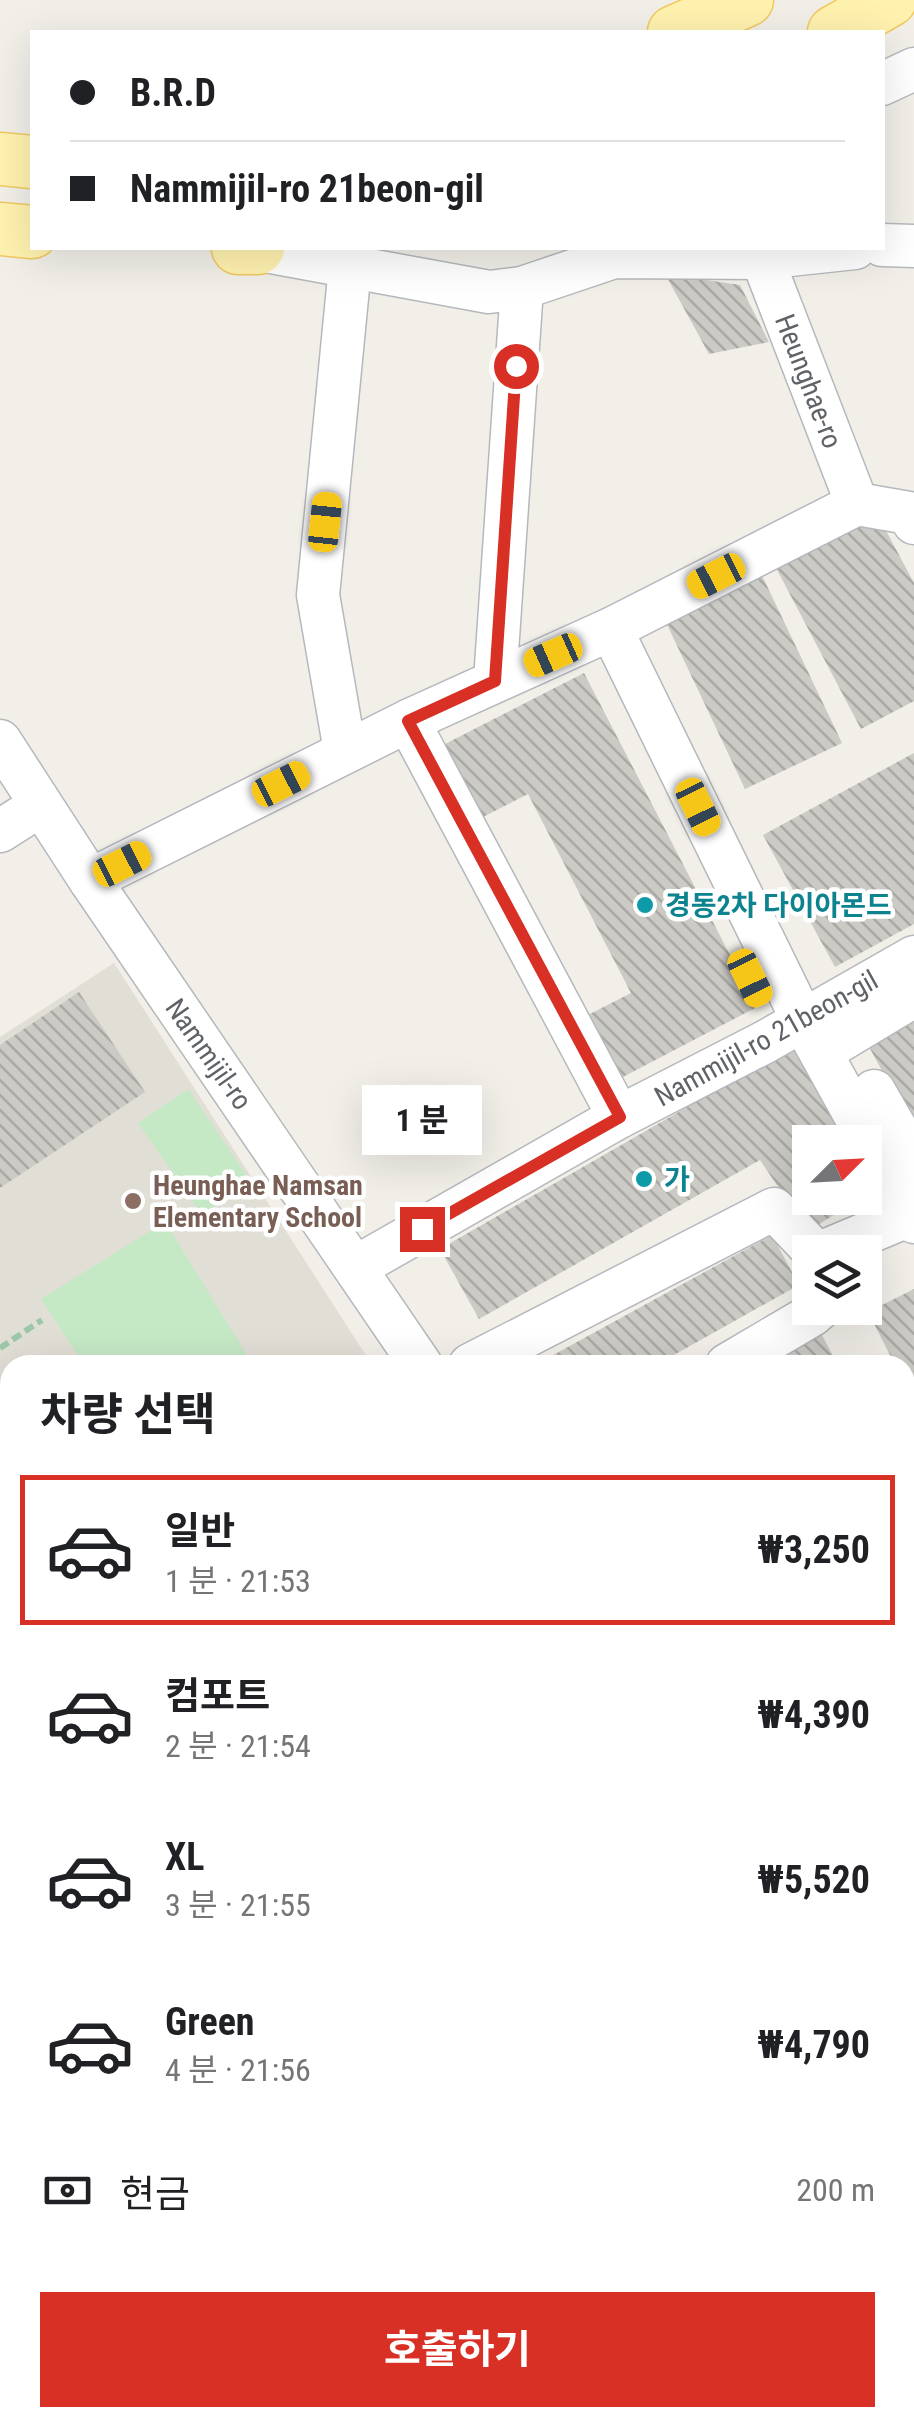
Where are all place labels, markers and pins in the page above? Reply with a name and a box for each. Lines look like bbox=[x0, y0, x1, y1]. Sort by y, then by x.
place label: 경동2차 다이아몬드 bbox=[665, 889, 892, 922]
marker: 경동2차 다이아몬드 bbox=[634, 894, 656, 916]
place label: 가 bbox=[664, 1163, 690, 1196]
marker: 가 bbox=[633, 1168, 655, 1190]
place label: Heunghae Namsan Elementary School bbox=[153, 1169, 363, 1234]
marker: Heunghae Namsan Elementary School bbox=[122, 1190, 144, 1212]

